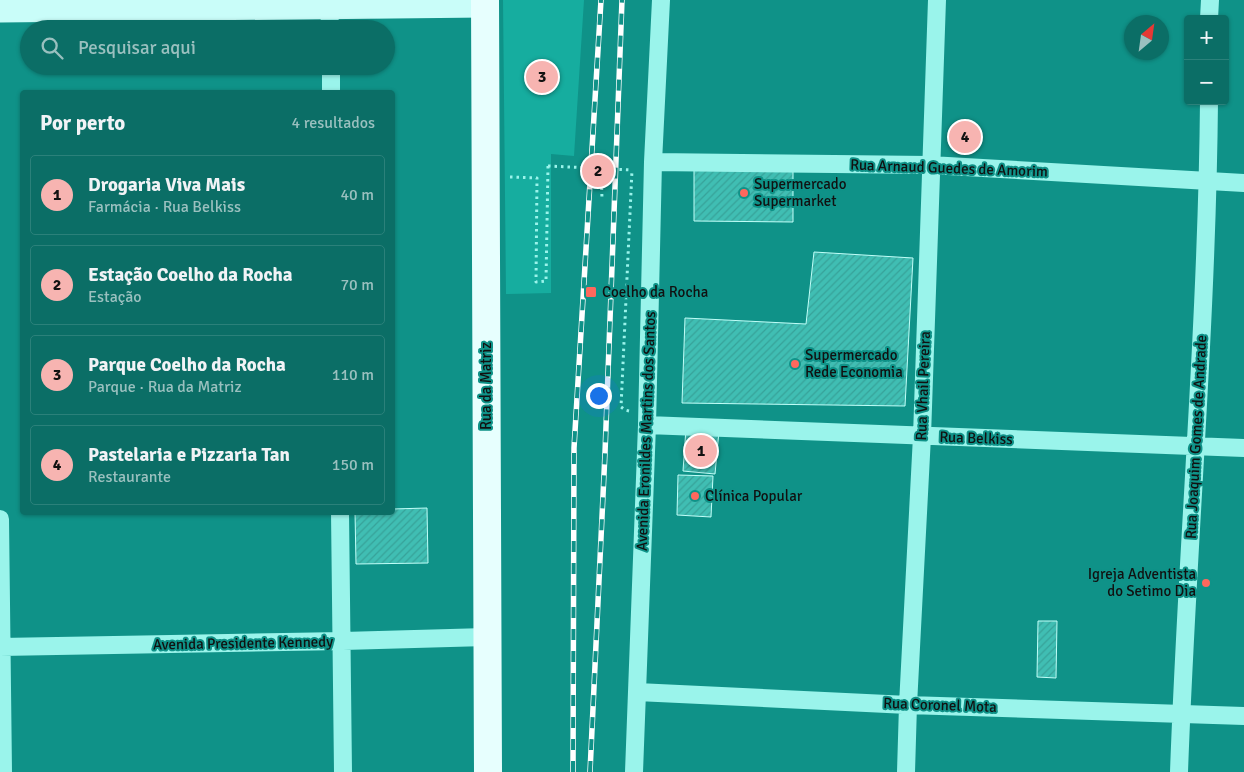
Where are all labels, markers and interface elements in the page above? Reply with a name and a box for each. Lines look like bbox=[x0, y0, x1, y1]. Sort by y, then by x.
north arrow bbox=[1124, 15, 1169, 60]
map controls bbox=[1184, 15, 1229, 105]
button: + bbox=[1184, 15, 1229, 60]
search box bbox=[20, 20, 395, 75]
icon: search bbox=[38, 34, 66, 62]
text: Pesquisar aqui bbox=[78, 36, 196, 60]
pin: 3 bbox=[526, 58, 558, 96]
button: − bbox=[1184, 60, 1229, 105]
text: Por perto bbox=[40, 110, 125, 136]
text: 4 resultados bbox=[292, 113, 375, 133]
pin: 4 bbox=[949, 118, 981, 156]
pin: 2 bbox=[582, 152, 614, 190]
street label: Rua Arnaud Guedes de Amorim bbox=[850, 156, 1048, 180]
text: Drogaria Viva Mais bbox=[88, 173, 245, 197]
place label: Supermercado Supermarket bbox=[754, 175, 847, 210]
text: 1 bbox=[53, 185, 61, 205]
text: 40 m bbox=[340, 185, 374, 205]
marker: Supermercado Supermarket bbox=[738, 187, 750, 199]
text: Farmácia · Rua Belkiss bbox=[88, 197, 241, 217]
text: Estação Coelho da Rocha bbox=[88, 263, 293, 287]
text: 2 bbox=[53, 275, 61, 295]
text: 70 m bbox=[340, 275, 374, 295]
place label: Coelho da Rocha bbox=[602, 283, 708, 301]
marker: Coelho da Rocha bbox=[584, 285, 598, 299]
text: Estação bbox=[88, 287, 142, 307]
street label: Avenida Eronildes Martins dos Santos bbox=[633, 310, 659, 551]
street label: Rua Vhail Pereira bbox=[912, 331, 934, 441]
street label: Rua Joaquim Gomes de Andrade bbox=[1182, 334, 1210, 540]
street label: Rua da Matriz bbox=[477, 342, 495, 430]
place label: Supermercado Rede Economia bbox=[805, 346, 903, 381]
text: Parque Coelho da Rocha bbox=[88, 353, 286, 377]
marker: Supermercado Rede Economia bbox=[789, 358, 801, 370]
text: 3 bbox=[53, 365, 61, 385]
text: 110 m bbox=[332, 365, 374, 385]
text: Parque · Rua da Matriz bbox=[88, 377, 242, 397]
your location bbox=[586, 383, 612, 409]
street label: Rua Belkiss bbox=[939, 428, 1013, 448]
pin: 1 bbox=[685, 432, 717, 470]
text: Pastelaria e Pizzaria Tan bbox=[88, 443, 290, 467]
text: 4 bbox=[53, 455, 61, 475]
text: 150 m bbox=[332, 455, 374, 475]
text: Restaurante bbox=[88, 467, 171, 487]
place label: Clínica Popular bbox=[705, 487, 803, 505]
marker: Clínica Popular bbox=[689, 490, 701, 502]
place label: Igreja Adventista do Setimo Dia bbox=[1088, 565, 1196, 600]
marker: Igreja Adventista do Setimo Dia bbox=[1200, 577, 1212, 589]
street label: Avenida Presidente Kennedy bbox=[153, 632, 333, 654]
street label: Rua Coronel Mota bbox=[883, 694, 997, 716]

